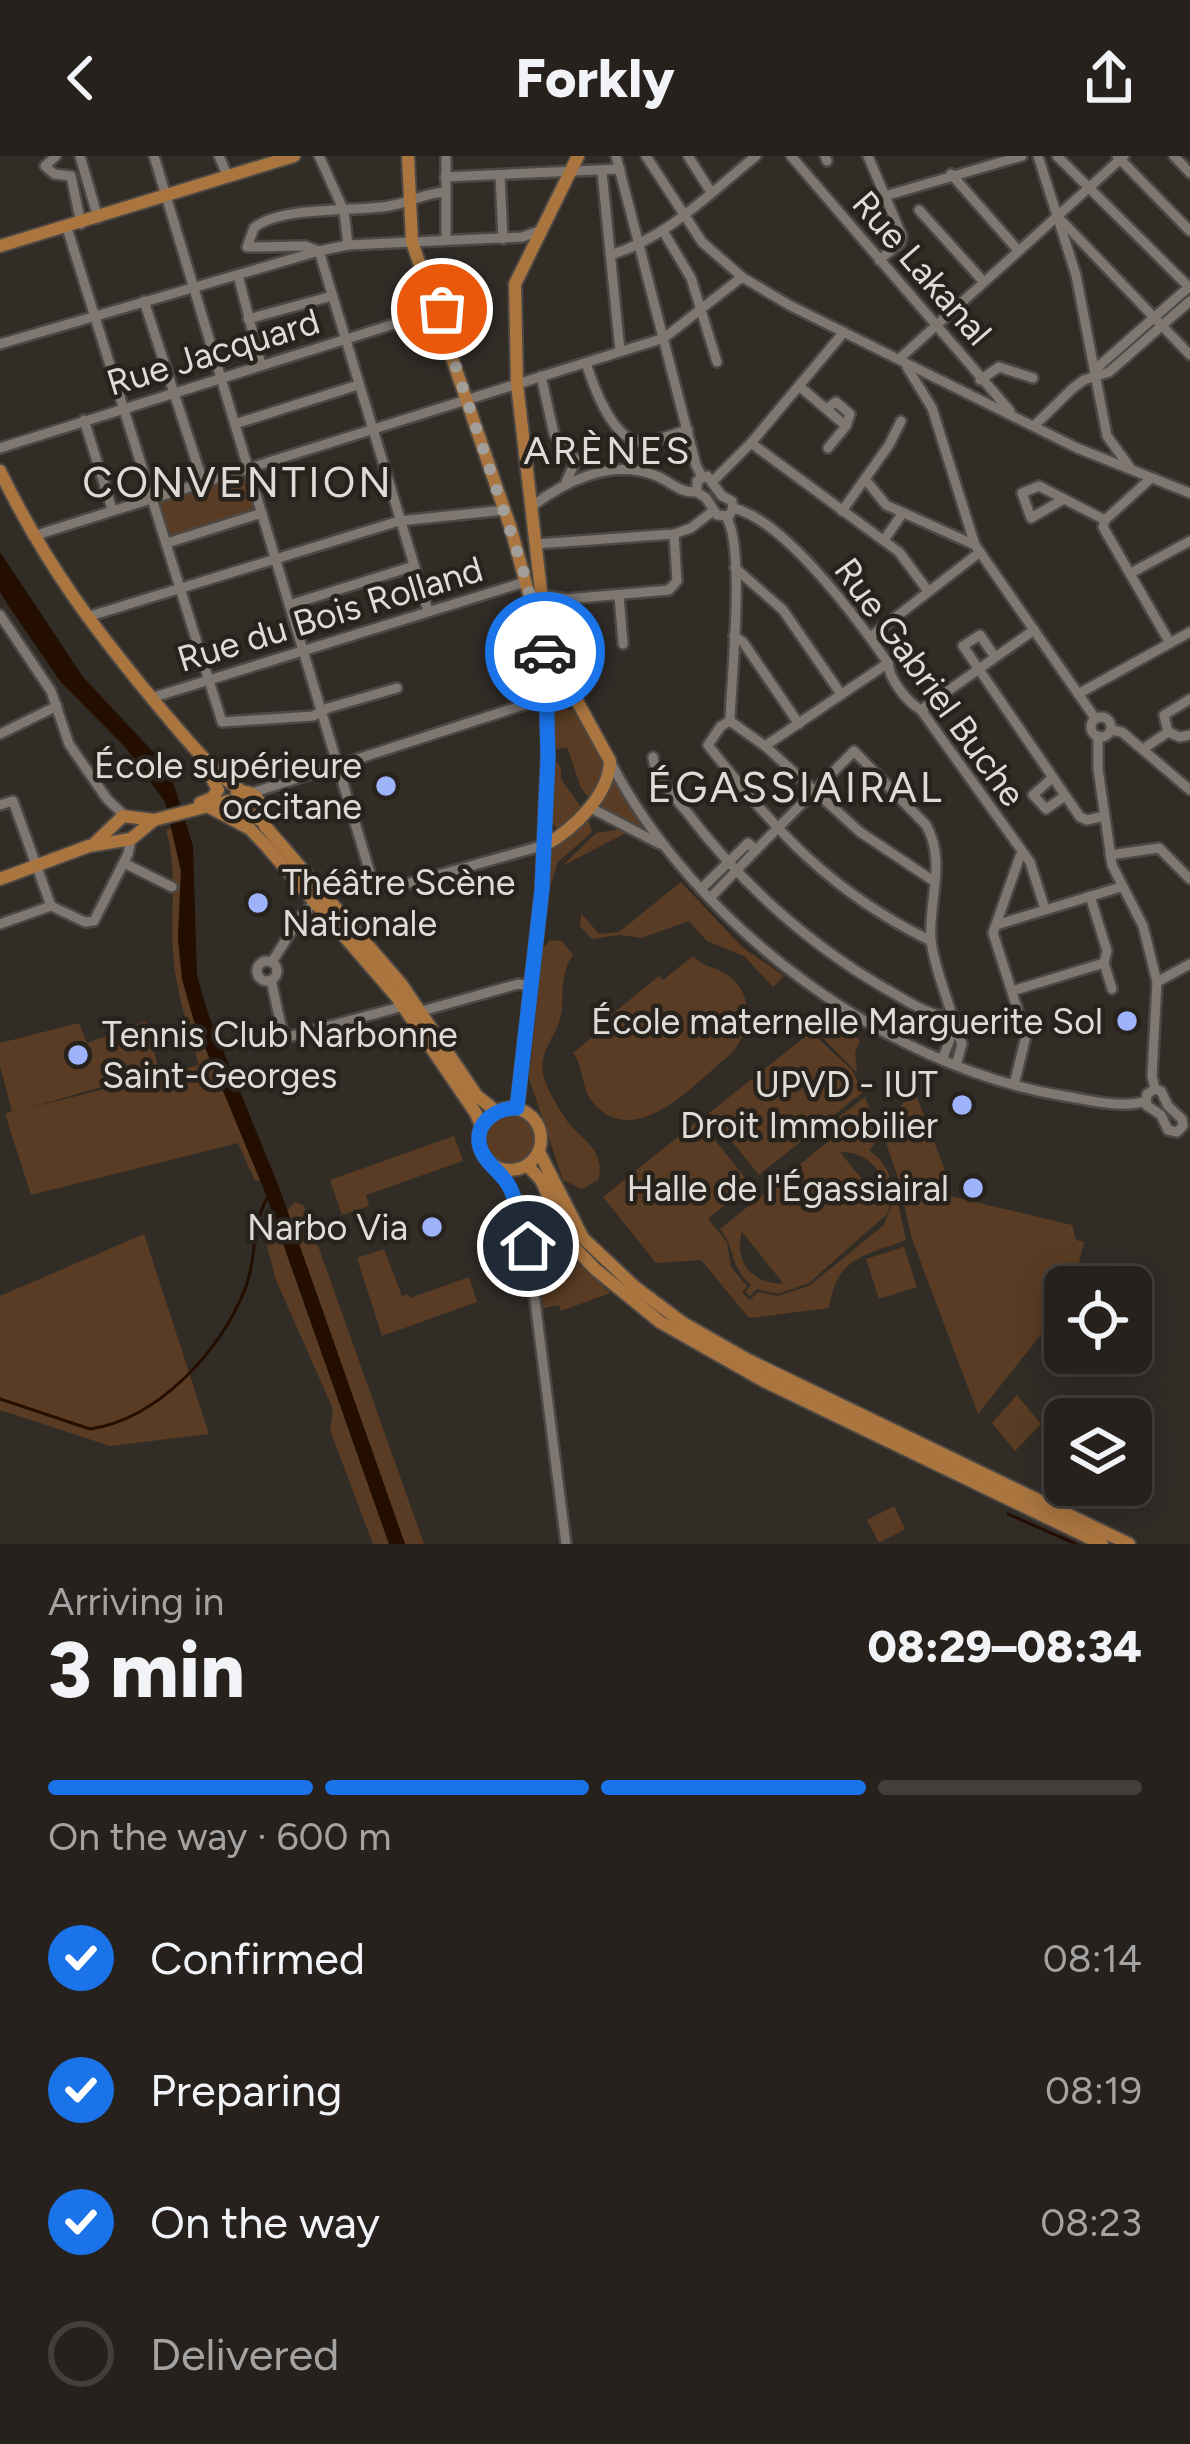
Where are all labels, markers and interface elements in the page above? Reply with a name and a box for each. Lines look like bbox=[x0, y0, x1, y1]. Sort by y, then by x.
icon: back bbox=[48, 45, 114, 111]
icon: share bbox=[1076, 45, 1142, 111]
text: Forkly bbox=[515, 46, 675, 111]
street label: Rue Lakanal bbox=[843, 182, 1001, 354]
pin bbox=[391, 258, 493, 360]
icon: bag bbox=[409, 276, 475, 342]
street label: Rue Jacquard bbox=[101, 299, 325, 405]
district label: ARÈNES bbox=[523, 427, 693, 474]
district label: CONVENTION bbox=[82, 457, 394, 508]
street label: Rue du Bois Rolland bbox=[172, 547, 488, 681]
street label: Rue Gabriel Buche bbox=[826, 550, 1034, 814]
courier bbox=[485, 592, 605, 712]
icon: car bbox=[512, 619, 578, 685]
place label: École supérieure occitane bbox=[94, 744, 362, 828]
district label: ÉGASSIAIRAL bbox=[647, 762, 945, 813]
marker: École supérieure occitane bbox=[373, 773, 399, 799]
place label: Théâtre Scène Nationale bbox=[282, 861, 515, 945]
marker: Théâtre Scène Nationale bbox=[245, 890, 271, 916]
place label: École maternelle Marguerite Sol bbox=[591, 1000, 1103, 1043]
marker: École maternelle Marguerite Sol bbox=[1114, 1008, 1140, 1034]
place label: Tennis Club Narbonne Saint-Georges bbox=[102, 1013, 458, 1097]
marker: Tennis Club Narbonne Saint-Georges bbox=[65, 1042, 91, 1068]
place label: UPVD - IUT Droit Immobilier bbox=[680, 1063, 938, 1147]
marker: UPVD - IUT Droit Immobilier bbox=[949, 1092, 975, 1118]
place label: Halle de l'Égassiairal bbox=[627, 1167, 949, 1210]
marker: Halle de l'Égassiairal bbox=[960, 1175, 986, 1201]
pin bbox=[477, 1195, 579, 1297]
place label: Narbo Via bbox=[247, 1206, 408, 1249]
icon: home bbox=[495, 1213, 561, 1279]
marker: Narbo Via bbox=[419, 1214, 445, 1240]
map controls bbox=[1044, 1266, 1152, 1506]
button: locate bbox=[1044, 1266, 1152, 1374]
button: layers bbox=[1044, 1398, 1152, 1506]
text: Arriving in bbox=[48, 1578, 224, 1625]
text: 08:29–08:34 bbox=[868, 1619, 1142, 1673]
text: 3 min bbox=[48, 1623, 245, 1717]
text: On the way · 600 m bbox=[48, 1813, 391, 1860]
icon: check bbox=[48, 1925, 114, 1991]
text: Confirmed bbox=[150, 1931, 365, 1985]
text: 08:14 bbox=[1043, 1935, 1142, 1982]
icon: check bbox=[48, 2057, 114, 2123]
text: Preparing bbox=[150, 2063, 342, 2117]
text: 08:19 bbox=[1045, 2067, 1142, 2114]
icon: check bbox=[48, 2189, 114, 2255]
text: On the way bbox=[150, 2195, 380, 2249]
text: 08:23 bbox=[1040, 2199, 1142, 2246]
text: Delivered bbox=[150, 2327, 339, 2381]

